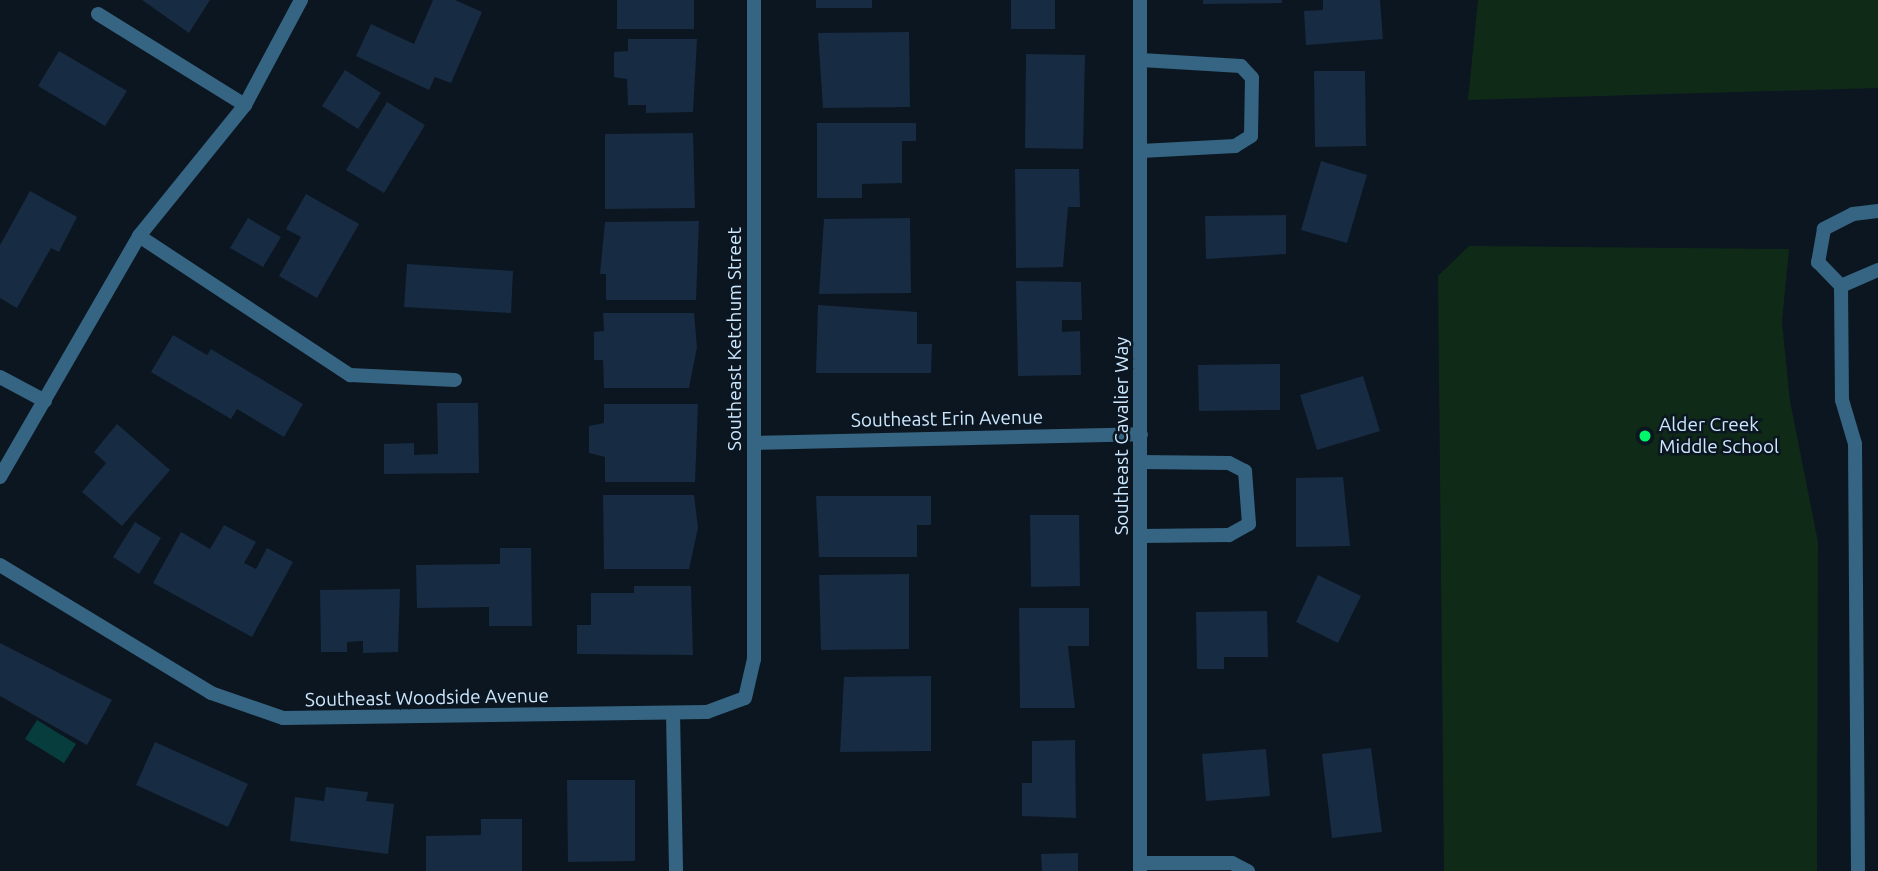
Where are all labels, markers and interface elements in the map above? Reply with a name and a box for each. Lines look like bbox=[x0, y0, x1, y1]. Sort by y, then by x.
street label: Southeast Ketchum Street bbox=[724, 227, 746, 451]
street label: Southeast Cavalier Way bbox=[1111, 337, 1133, 535]
street label: Southeast Erin Avenue bbox=[851, 406, 1043, 432]
place label: Alder Creek Middle School bbox=[1659, 414, 1779, 458]
marker: Alder Creek Middle School bbox=[1637, 428, 1653, 444]
street label: Southeast Woodside Avenue bbox=[305, 684, 549, 712]

